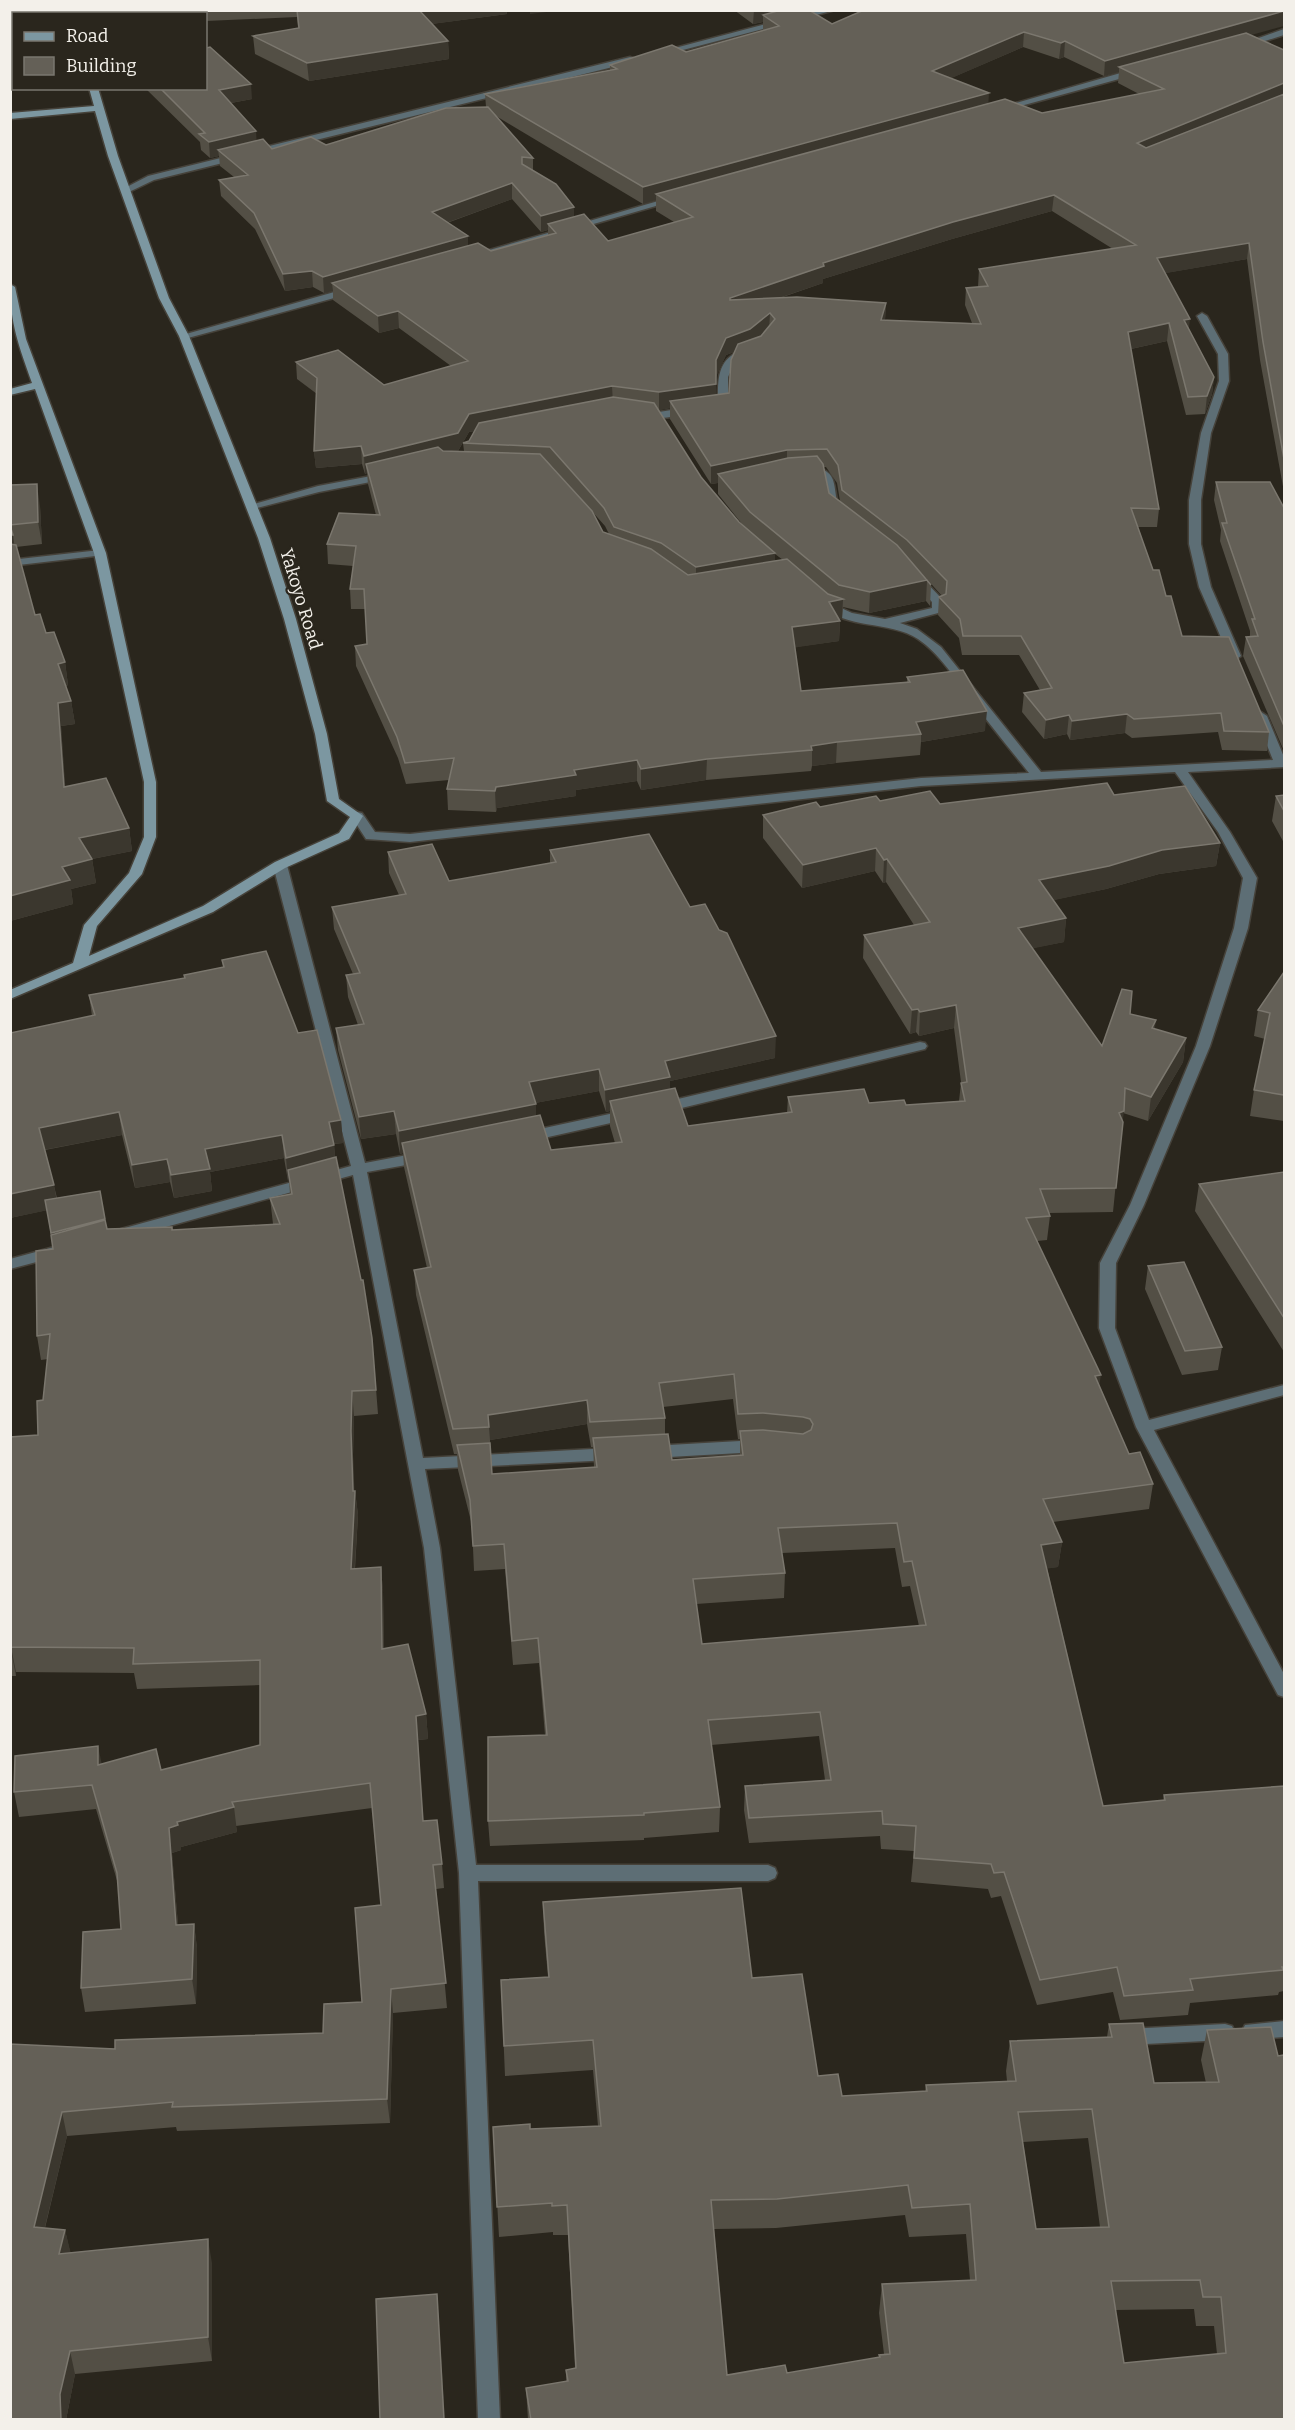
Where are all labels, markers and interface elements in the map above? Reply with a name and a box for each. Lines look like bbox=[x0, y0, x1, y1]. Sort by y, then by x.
legend bbox=[12, 12, 207, 90]
text: Road bbox=[66, 25, 109, 47]
text: Building bbox=[66, 55, 137, 77]
street label: Yakoyo Road bbox=[275, 546, 327, 653]

